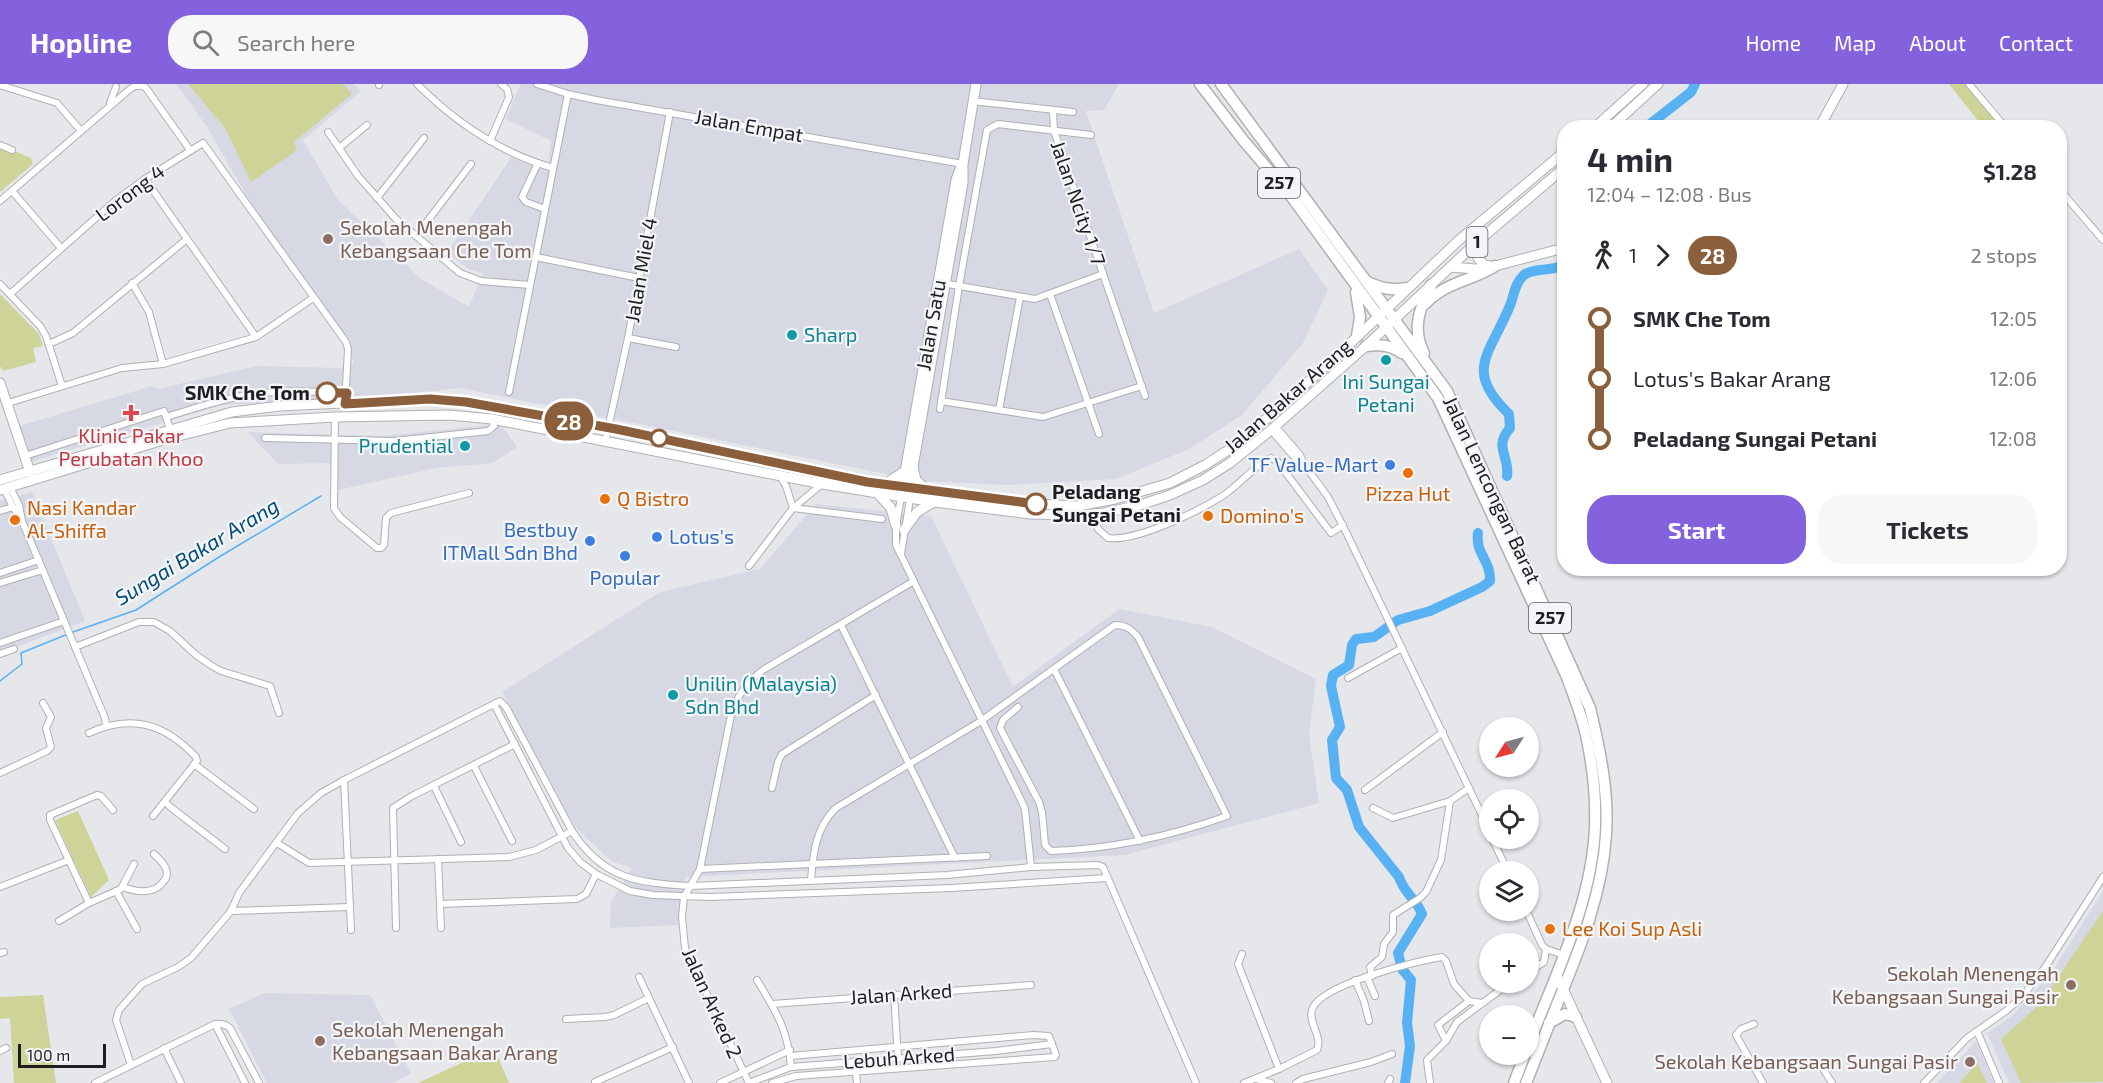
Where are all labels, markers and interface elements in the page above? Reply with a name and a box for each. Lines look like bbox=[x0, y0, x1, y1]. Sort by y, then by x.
search box bbox=[168, 15, 588, 69]
text: Hopline bbox=[30, 25, 132, 59]
icon: search bbox=[189, 26, 222, 59]
text: Search here bbox=[237, 29, 355, 55]
text: Home bbox=[1745, 30, 1801, 55]
text: Map bbox=[1834, 30, 1876, 55]
text: About bbox=[1909, 30, 1966, 55]
text: Contact bbox=[1999, 30, 2073, 55]
street label: Jalan Empat bbox=[693, 104, 806, 146]
street label: Jalan Ncity 1/7 bbox=[1046, 137, 1112, 268]
text: 4 min bbox=[1587, 139, 1673, 179]
street label: Lorong 4 bbox=[90, 158, 169, 226]
text: $1.28 bbox=[1983, 158, 2037, 184]
road number: 257 bbox=[1258, 168, 1300, 198]
text: 12:04 – 12:08 · Bus bbox=[1587, 182, 1752, 206]
place label: Sekolah Menengah Kebangsaan Che Tom bbox=[340, 215, 532, 262]
street label: Jalan Miel 4 bbox=[619, 215, 661, 324]
road number: 1 bbox=[1466, 227, 1488, 257]
marker: Sekolah Menengah Kebangsaan Che Tom bbox=[321, 232, 335, 246]
icon: walk bbox=[1587, 239, 1620, 272]
icon: forward bbox=[1646, 239, 1679, 272]
text: 1 bbox=[1629, 243, 1637, 267]
text: 28 bbox=[1700, 243, 1725, 268]
text: 2 stops bbox=[1970, 243, 2037, 267]
street label: Jalan Satu bbox=[910, 277, 950, 372]
text: SMK Che Tom bbox=[1633, 305, 1771, 331]
text: 12:05 bbox=[1990, 306, 2037, 330]
place label: Sharp bbox=[804, 322, 857, 346]
marker: Sharp bbox=[785, 328, 799, 342]
street label: Jalan Bakar Arang bbox=[1219, 333, 1356, 457]
marker: Ini Sungai Petani bbox=[1379, 353, 1393, 367]
text: Lotus's Bakar Arang bbox=[1633, 365, 1831, 391]
text: 12:06 bbox=[1990, 366, 2037, 390]
place label: Ini Sungai Petani bbox=[1342, 369, 1430, 416]
place label: SMK Che Tom bbox=[185, 380, 310, 404]
marker: SMK Che Tom bbox=[316, 382, 338, 404]
street label: Jalan Lencongan Barat bbox=[1439, 392, 1547, 587]
line badge: 28 bbox=[542, 402, 596, 440]
marker: Klinic Pakar Perubatan Khoo bbox=[122, 404, 140, 422]
text: 28 bbox=[556, 409, 582, 434]
place label: Klinic Pakar Perubatan Khoo bbox=[58, 423, 204, 470]
text: Peladang Sungai Petani bbox=[1633, 425, 1877, 451]
text: 12:08 bbox=[1989, 426, 2037, 450]
unlabelled marker bbox=[650, 429, 668, 447]
place label: Prudential bbox=[358, 433, 453, 457]
marker: Prudential bbox=[458, 439, 472, 453]
place label: TF Value-Mart bbox=[1248, 452, 1378, 476]
marker: TF Value-Mart bbox=[1383, 458, 1397, 472]
marker: Pizza Hut bbox=[1401, 466, 1415, 480]
place label: Peladang Sungai Petani bbox=[1052, 479, 1181, 526]
place label: Pizza Hut bbox=[1366, 481, 1451, 505]
place label: Q Bistro bbox=[617, 486, 689, 510]
water label: Sungai Bakar Arang bbox=[110, 492, 283, 610]
marker: Q Bistro bbox=[598, 492, 612, 506]
marker: Peladang Sungai Petani bbox=[1025, 493, 1047, 515]
place label: Nasi Kandar Al-Shiffa bbox=[27, 495, 137, 542]
button: Start bbox=[1587, 495, 1806, 564]
button: Tickets bbox=[1818, 495, 2037, 564]
place label: Domino's bbox=[1220, 503, 1304, 527]
marker: Domino's bbox=[1201, 509, 1215, 523]
marker: Nasi Kandar Al-Shiffa bbox=[8, 513, 22, 527]
place label: Bestbuy ITMall Sdn Bhd bbox=[443, 517, 578, 564]
place label: Lotus's bbox=[669, 524, 734, 548]
marker: Lotus's bbox=[650, 530, 664, 544]
marker: Bestbuy ITMall Sdn Bhd bbox=[583, 534, 597, 548]
marker: Popular bbox=[618, 549, 632, 563]
place label: Popular bbox=[590, 565, 660, 589]
road number: 257 bbox=[1529, 603, 1571, 633]
place label: Unilin (Malaysia) Sdn Bhd bbox=[685, 671, 837, 718]
marker: Unilin (Malaysia) Sdn Bhd bbox=[666, 688, 680, 702]
north arrow bbox=[1479, 717, 1539, 777]
map controls bbox=[1479, 717, 1539, 1065]
button: locate bbox=[1479, 789, 1539, 849]
button: layers bbox=[1479, 861, 1539, 921]
place label: Lee Koi Sup Asli bbox=[1562, 916, 1702, 940]
marker: Lee Koi Sup Asli bbox=[1543, 922, 1557, 936]
button: + bbox=[1479, 933, 1539, 993]
street label: Jalan Arked 2 bbox=[678, 944, 748, 1062]
place label: Sekolah Menengah Kebangsaan Sungai Pasir bbox=[1832, 961, 2059, 1008]
street label: Jalan Arked bbox=[849, 977, 953, 1009]
marker: Sekolah Menengah Kebangsaan Sungai Pasir bbox=[2064, 978, 2078, 992]
button: − bbox=[1479, 1005, 1539, 1065]
place label: Sekolah Menengah Kebangsaan Bakar Arang bbox=[332, 1017, 558, 1064]
marker: Sekolah Menengah Kebangsaan Bakar Arang bbox=[313, 1034, 327, 1048]
scale bar bbox=[18, 1041, 106, 1068]
street label: Lebuh Arked bbox=[842, 1041, 956, 1073]
text: 100 m bbox=[27, 1045, 70, 1064]
place label: Sekolah Kebangsaan Sungai Pasir bbox=[1655, 1049, 1958, 1073]
marker: Sekolah Kebangsaan Sungai Pasir bbox=[1963, 1055, 1977, 1069]

